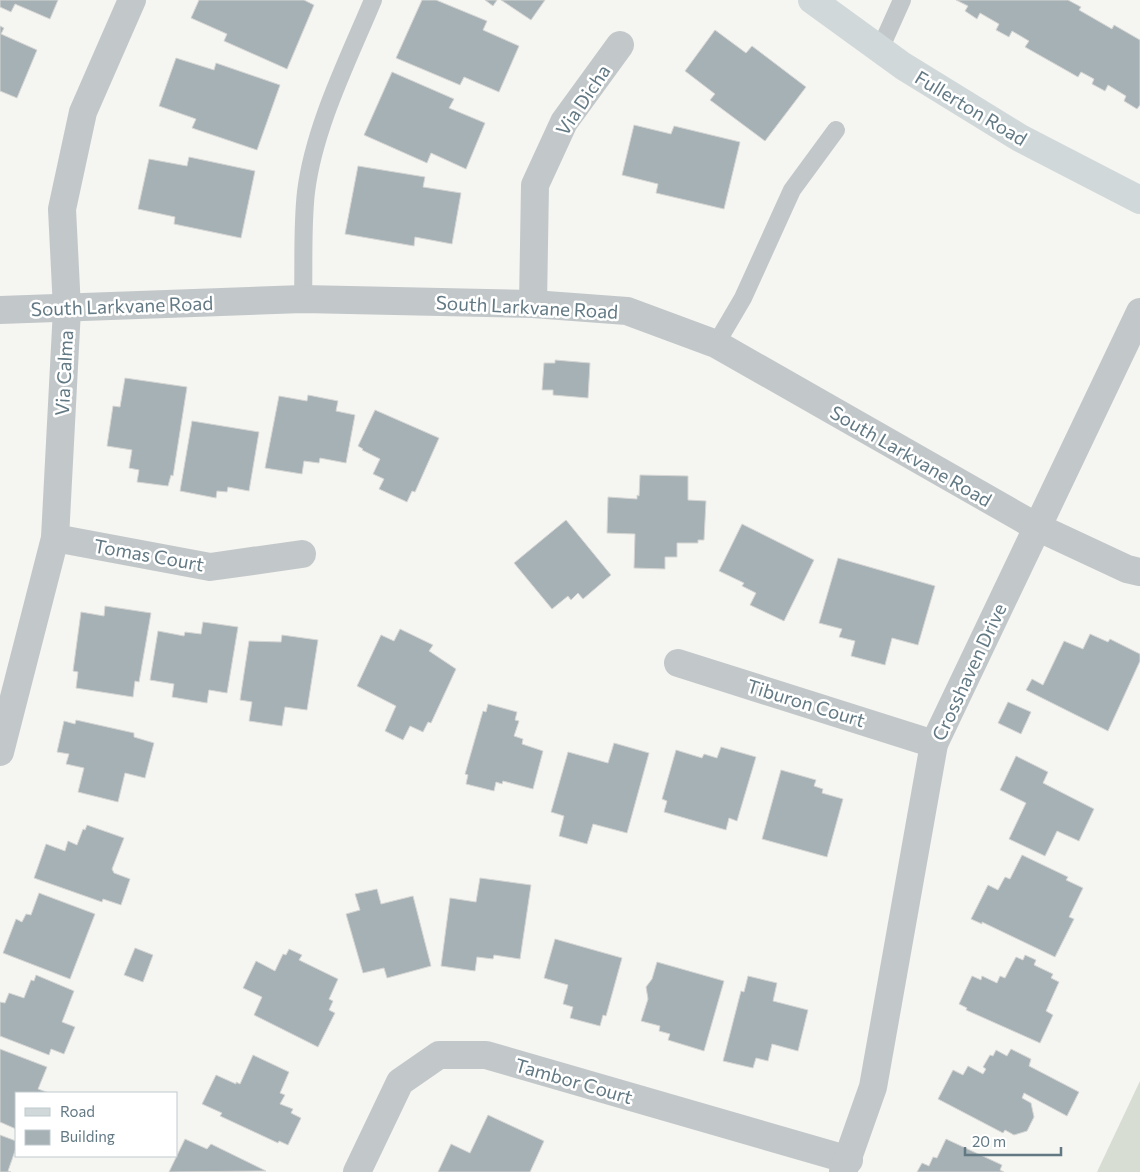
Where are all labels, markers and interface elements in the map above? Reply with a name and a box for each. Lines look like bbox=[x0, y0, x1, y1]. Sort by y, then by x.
street label: Via Dicha bbox=[551, 60, 615, 140]
street label: Fullerton Road bbox=[911, 65, 1031, 150]
street label: South Larkvane Road bbox=[435, 290, 619, 323]
street label: South Larkvane Road bbox=[30, 291, 214, 320]
street label: Via Calma bbox=[50, 330, 77, 416]
street label: South Larkvane Road bbox=[826, 400, 996, 511]
street label: Tomas Court bbox=[92, 534, 206, 576]
street label: Crosshaven Drive bbox=[927, 599, 1010, 744]
street label: Tiburon Court bbox=[744, 674, 868, 731]
street label: Tambor Court bbox=[513, 1053, 636, 1108]
legend bbox=[15, 1092, 178, 1157]
text: Road bbox=[60, 1102, 95, 1120]
scale bar bbox=[965, 1124, 1061, 1156]
text: Building bbox=[60, 1127, 115, 1145]
text: 20 m bbox=[972, 1132, 1006, 1150]

